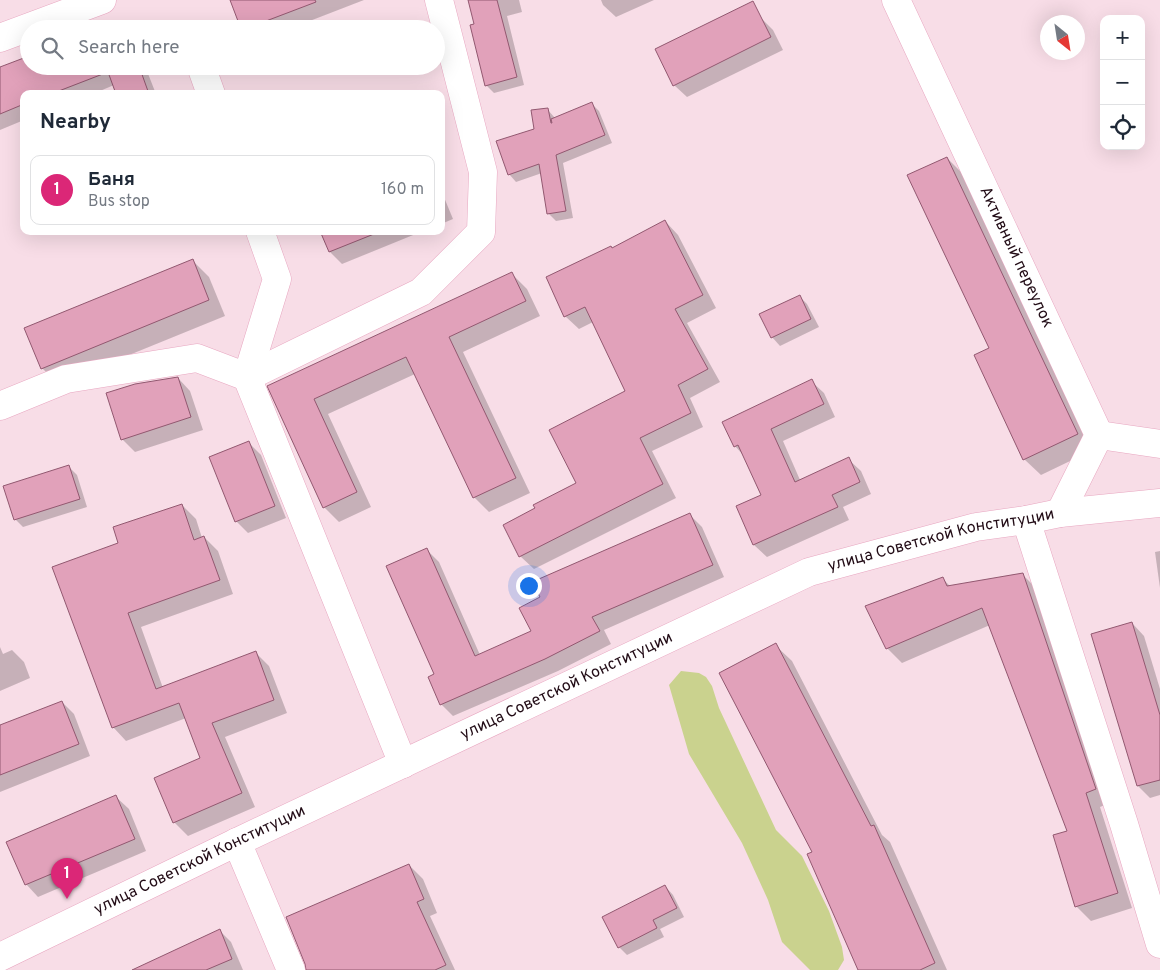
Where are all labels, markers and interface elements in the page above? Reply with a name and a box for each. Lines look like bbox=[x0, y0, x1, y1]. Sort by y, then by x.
north arrow bbox=[1040, 15, 1085, 60]
map controls bbox=[1100, 15, 1145, 150]
button: + bbox=[1100, 15, 1145, 60]
search box bbox=[20, 20, 445, 75]
icon: search bbox=[38, 34, 66, 62]
text: Search here bbox=[78, 36, 180, 60]
button: − bbox=[1100, 60, 1145, 105]
button: locate bbox=[1100, 105, 1145, 150]
text: Nearby bbox=[40, 109, 111, 136]
text: Баня bbox=[88, 168, 135, 192]
text: 1 bbox=[54, 180, 60, 200]
text: 160 m bbox=[381, 180, 424, 200]
street label: Активный переулок bbox=[975, 184, 1058, 331]
text: Bus stop bbox=[88, 192, 150, 212]
street label: улица Советской Конституции bbox=[826, 504, 1056, 576]
your location bbox=[516, 573, 542, 599]
street label: улица Советской Конституции bbox=[457, 628, 676, 745]
street label: улица Советской Конституции bbox=[91, 801, 309, 920]
pin: 1 bbox=[51, 858, 83, 899]

